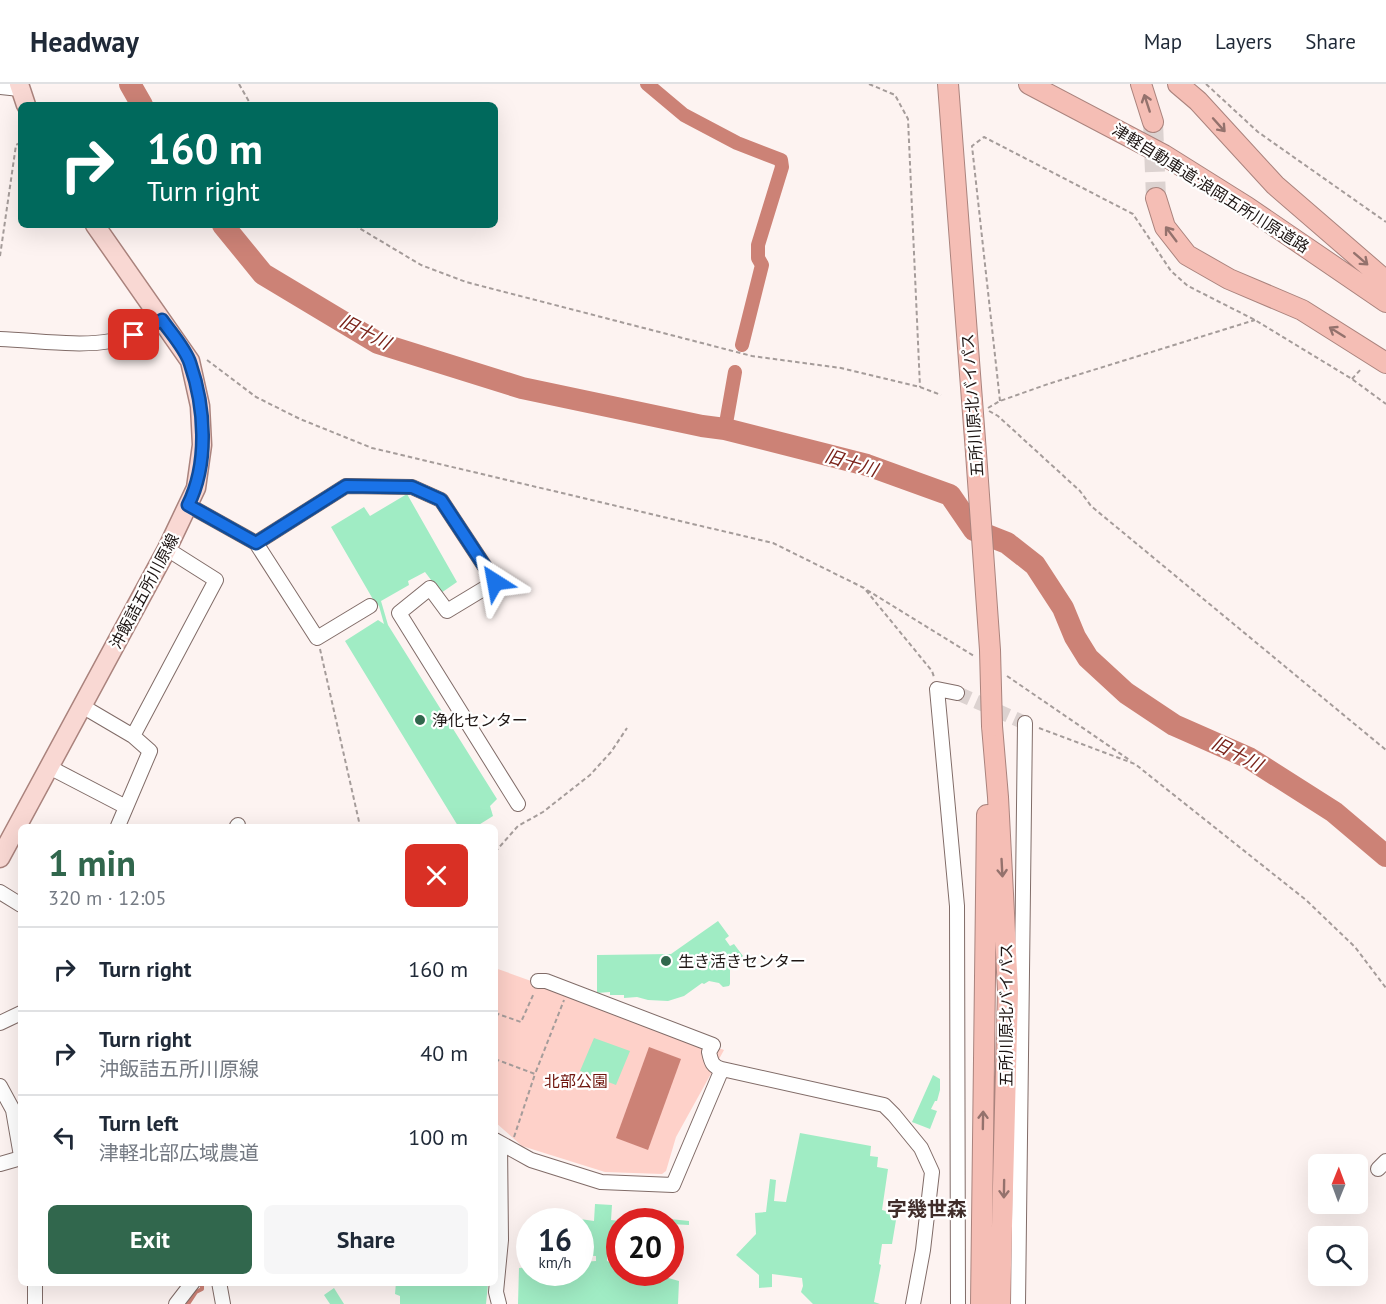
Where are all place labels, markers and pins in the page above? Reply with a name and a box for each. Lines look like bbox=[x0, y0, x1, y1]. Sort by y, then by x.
pin bbox=[108, 309, 159, 360]
place label: 浄化センター bbox=[432, 710, 528, 730]
marker: 浄化センター bbox=[413, 713, 427, 727]
place label: 生き活きセンター bbox=[678, 951, 806, 971]
marker: 生き活きセンター bbox=[659, 954, 673, 968]

